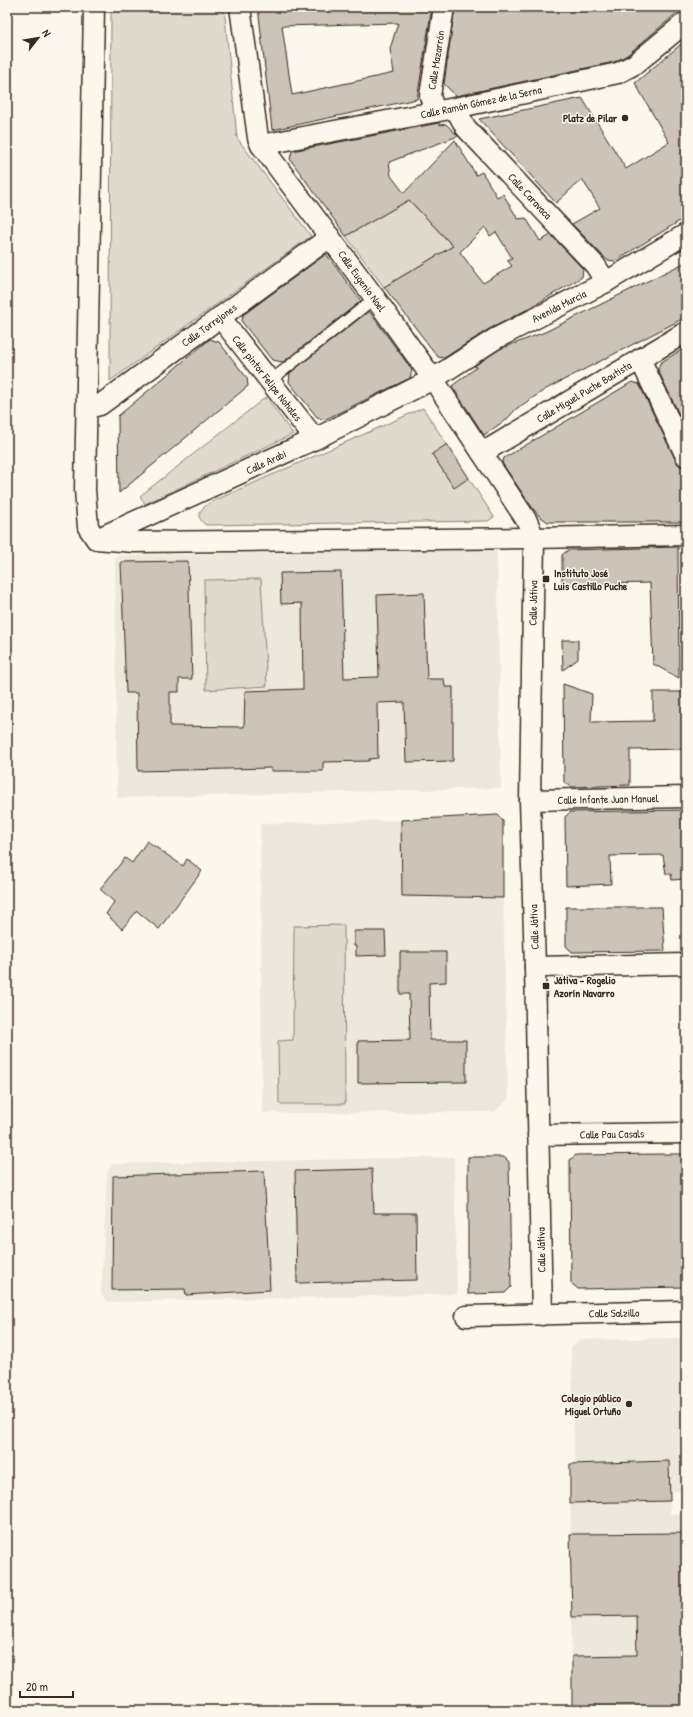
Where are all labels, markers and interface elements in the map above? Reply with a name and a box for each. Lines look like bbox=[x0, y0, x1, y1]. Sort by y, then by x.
north arrow bbox=[18, 18, 58, 58]
text: N bbox=[39, 27, 54, 39]
street label: Calle Mazarrón bbox=[424, 29, 448, 91]
street label: Calle Ramón Gómez de la Serna bbox=[419, 82, 543, 122]
place label: Platz de Pilar bbox=[563, 111, 618, 125]
marker: Platz de Pilar bbox=[620, 113, 630, 123]
street label: Calle Caravaca bbox=[505, 170, 555, 223]
street label: Calle Eugenio Noel bbox=[335, 248, 389, 315]
street label: Avenida Murcia bbox=[530, 286, 589, 326]
street label: Calle Torrejones bbox=[179, 300, 239, 350]
street label: Calle pintor Felipe Nohales bbox=[229, 332, 305, 424]
street label: Calle Miguel Puche Bautista bbox=[534, 358, 635, 426]
street label: Calle Arabi bbox=[244, 447, 288, 477]
place label: Instituto José Luis Castillo Puche bbox=[554, 566, 628, 593]
marker: Instituto José Luis Castillo Puche bbox=[541, 574, 551, 584]
street label: Calle Játiva bbox=[526, 580, 540, 626]
street label: Calle Infante Juan Manuel bbox=[557, 791, 659, 807]
street label: Calle Játiva bbox=[526, 903, 542, 950]
place label: Játiva - Rogelio Azorín Navarro bbox=[554, 973, 616, 1000]
marker: Játiva - Rogelio Azorín Navarro bbox=[541, 981, 551, 991]
street label: Calle Pau Casals bbox=[580, 1126, 644, 1142]
street label: Calle Játiva bbox=[534, 1227, 548, 1273]
street label: Calle Salzillo bbox=[589, 1306, 640, 1320]
place label: Colegio público Miguel Ortuño bbox=[561, 1391, 622, 1419]
marker: Colegio público Miguel Ortuño bbox=[624, 1399, 634, 1409]
scale bar bbox=[20, 1673, 73, 1699]
text: 20 m bbox=[26, 1678, 48, 1695]

